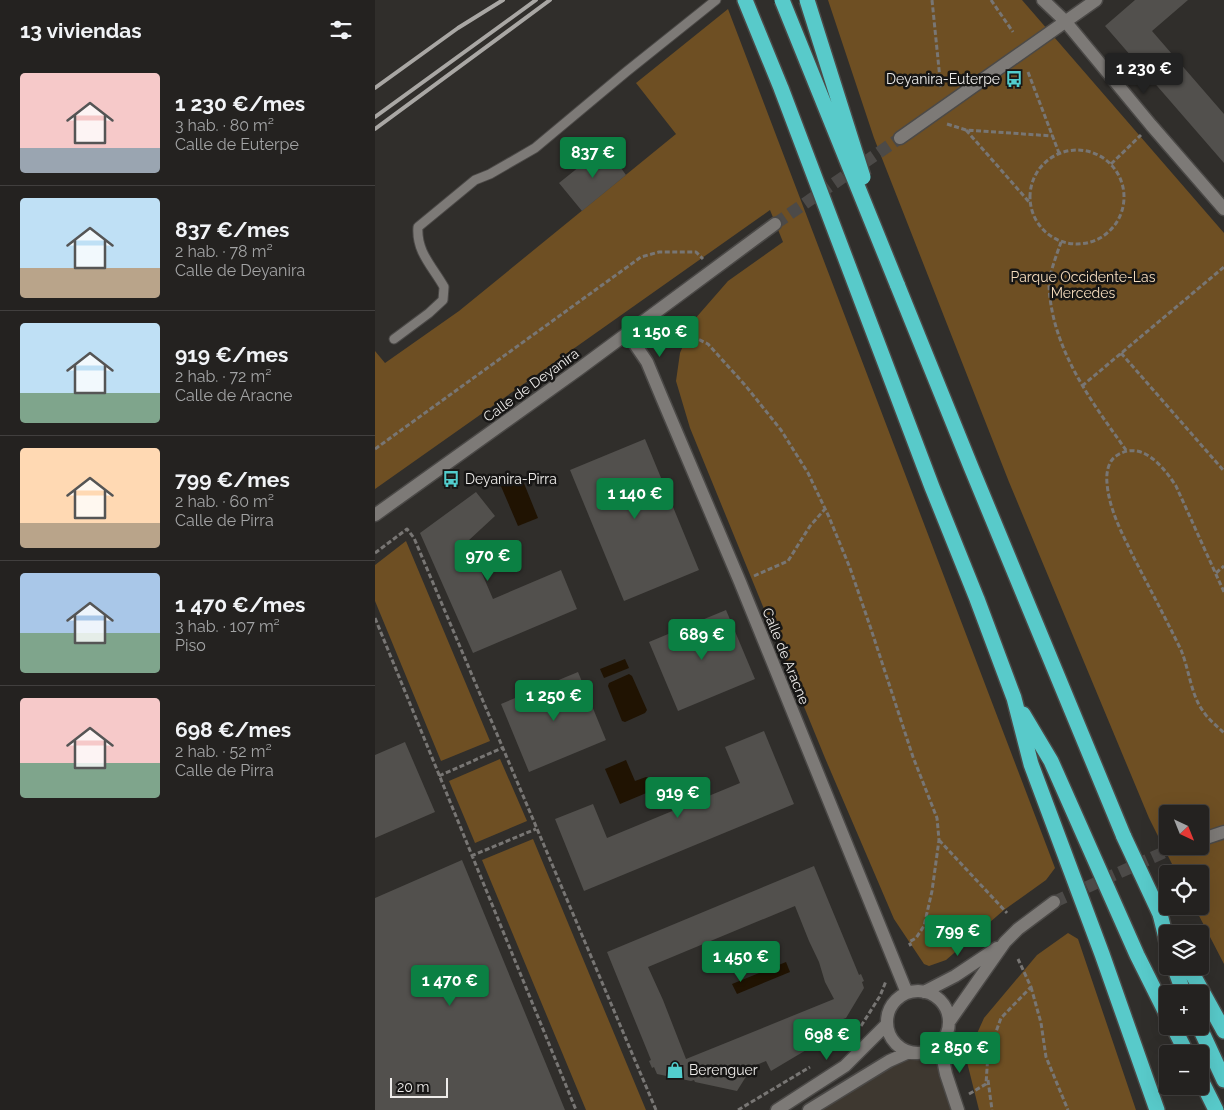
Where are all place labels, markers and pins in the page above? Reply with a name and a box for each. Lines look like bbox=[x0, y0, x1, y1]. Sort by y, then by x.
pin: 1 230 € bbox=[1098, 52, 1190, 95]
bus stop icon: Deyanira-Euterpe bbox=[1004, 69, 1024, 89]
place label: Deyanira-Euterpe bbox=[886, 71, 1000, 87]
pin: 837 € bbox=[558, 136, 628, 179]
pin: 1 150 € bbox=[614, 316, 706, 358]
bus stop icon: Deyanira-Pirra bbox=[441, 469, 461, 489]
place label: Deyanira-Pirra bbox=[465, 471, 557, 487]
pin: 1 140 € bbox=[589, 478, 681, 520]
pin: 970 € bbox=[453, 540, 523, 582]
pin: 689 € bbox=[667, 618, 737, 661]
pin: 1 250 € bbox=[508, 680, 600, 722]
pin: 919 € bbox=[643, 776, 713, 819]
pin: 799 € bbox=[923, 914, 993, 957]
pin: 1 450 € bbox=[695, 940, 787, 983]
pin: 1 470 € bbox=[404, 964, 496, 1007]
pin: 698 € bbox=[792, 1018, 862, 1061]
pin: 2 850 € bbox=[914, 1032, 1006, 1074]
shop icon: Berenguer bbox=[665, 1060, 685, 1080]
place label: Berenguer bbox=[689, 1062, 758, 1078]

